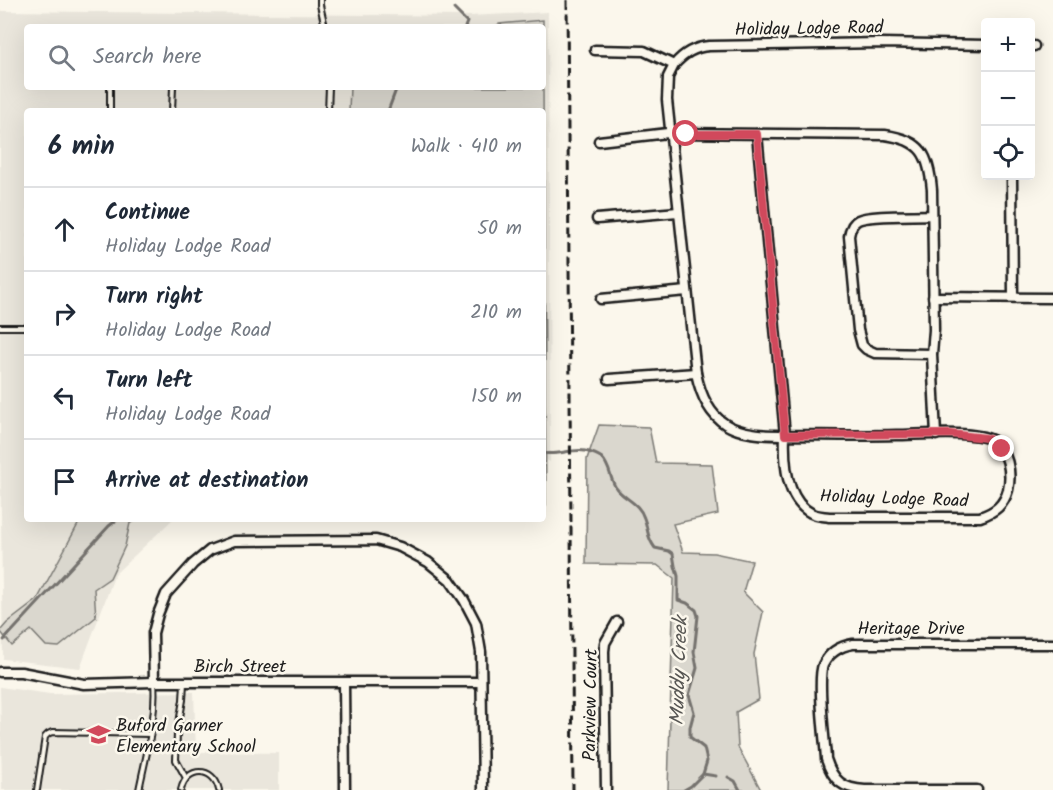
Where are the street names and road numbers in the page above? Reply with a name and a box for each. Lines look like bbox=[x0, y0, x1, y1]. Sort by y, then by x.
street label: Holiday Lodge Road bbox=[734, 14, 885, 45]
street label: Holiday Lodge Road bbox=[819, 482, 970, 517]
street label: Heritage Drive bbox=[857, 615, 965, 644]
street label: Parkview Court bbox=[576, 648, 607, 761]
street label: Birch Street bbox=[194, 653, 287, 682]

